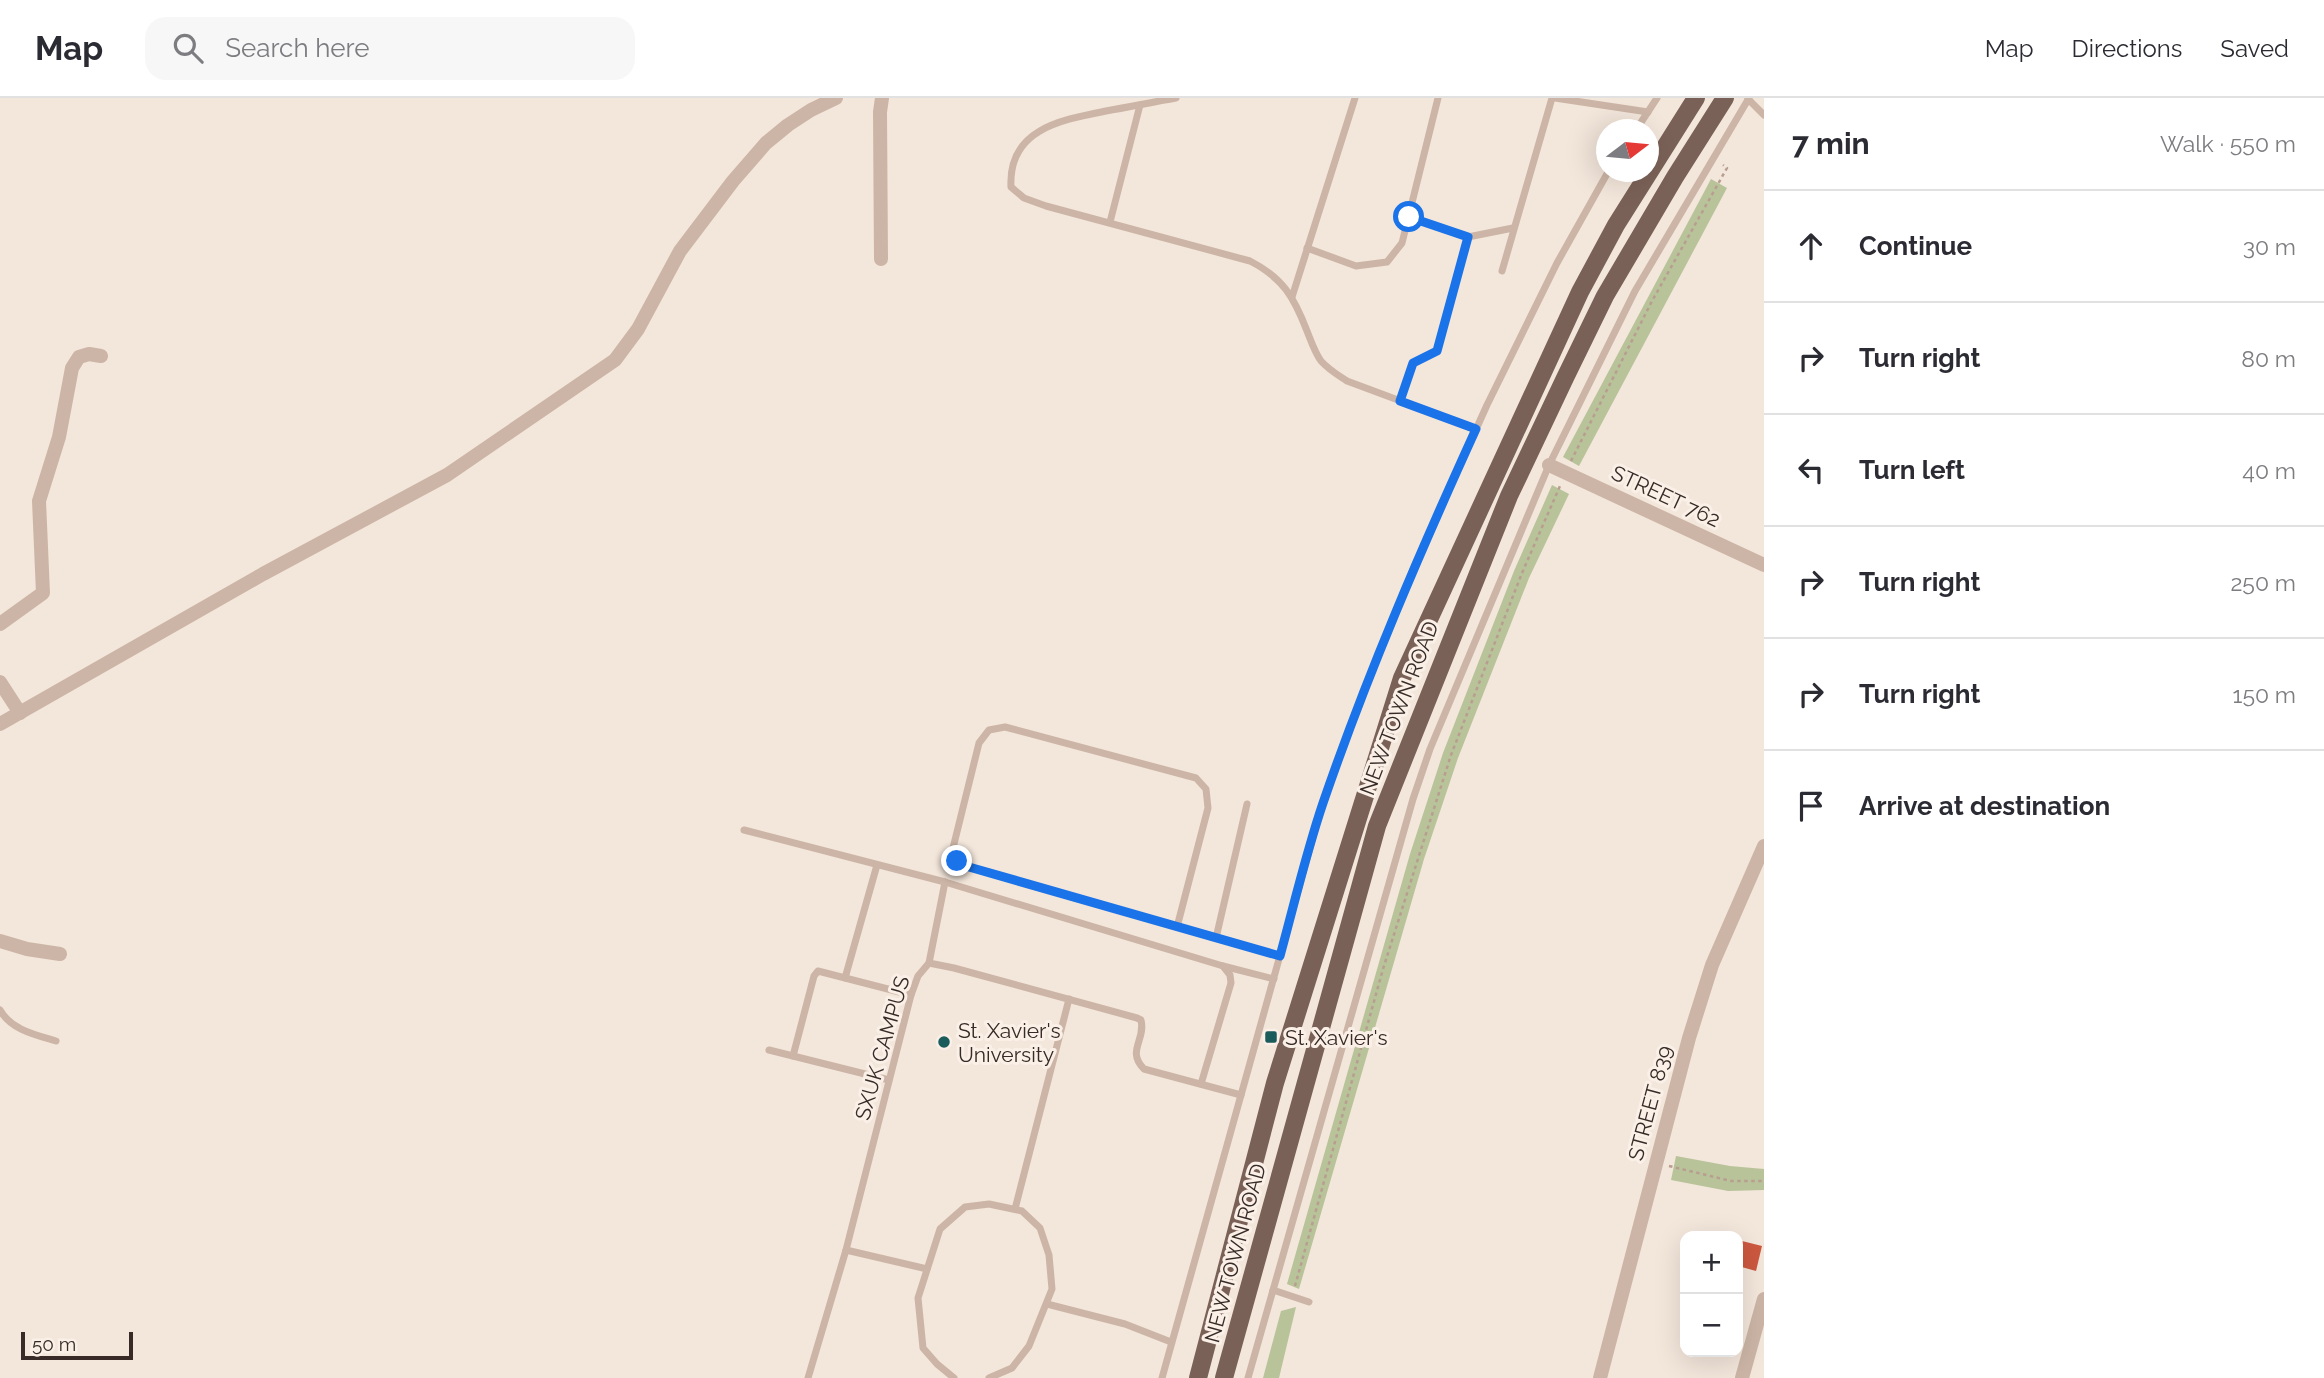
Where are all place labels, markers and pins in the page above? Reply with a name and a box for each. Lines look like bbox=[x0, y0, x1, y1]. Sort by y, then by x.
place label: St. Xavier's University bbox=[958, 1018, 1061, 1067]
place label: St. Xavier's bbox=[1285, 1025, 1388, 1050]
marker: St. Xavier's bbox=[1263, 1029, 1279, 1045]
marker: St. Xavier's University bbox=[936, 1034, 952, 1050]

